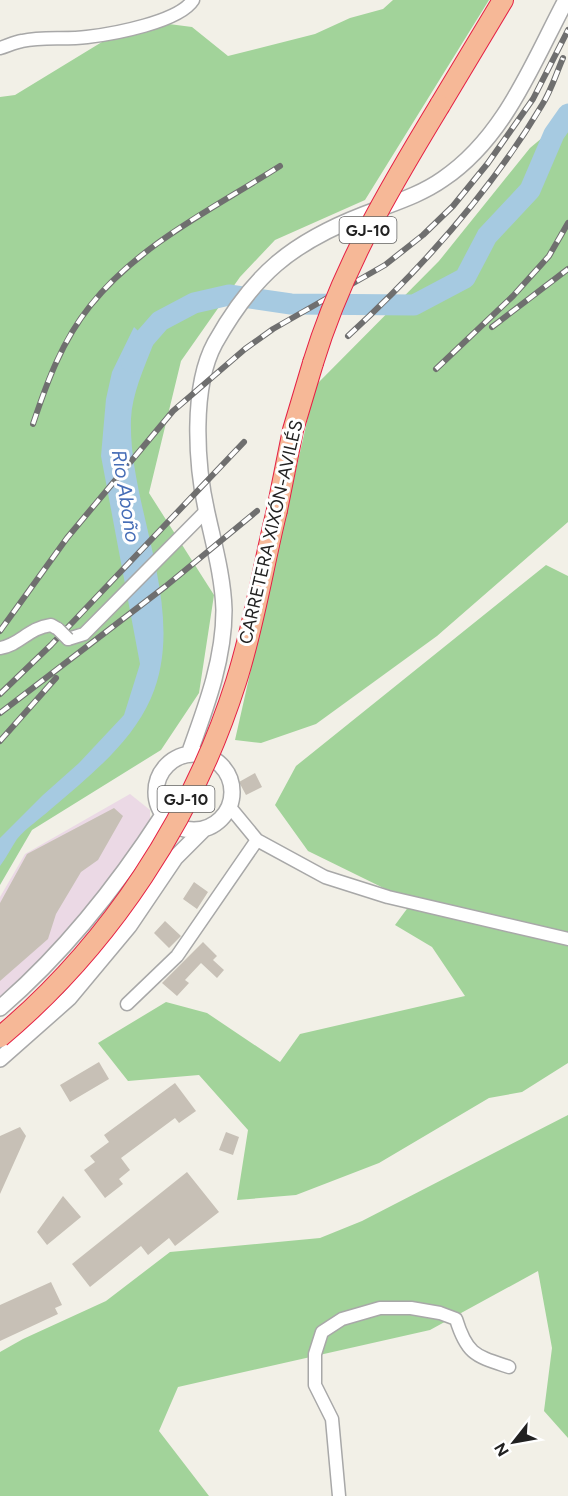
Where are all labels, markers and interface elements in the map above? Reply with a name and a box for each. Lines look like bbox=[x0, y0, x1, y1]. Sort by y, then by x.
road number: GJ-10 bbox=[340, 217, 397, 243]
street label: CARRETERA XIXÓN-AVILÉS bbox=[235, 418, 307, 646]
water label: Rio Aboño bbox=[107, 448, 145, 544]
road number: GJ-10 bbox=[158, 786, 214, 812]
north arrow bbox=[484, 1412, 544, 1472]
text: N bbox=[490, 1439, 513, 1460]

